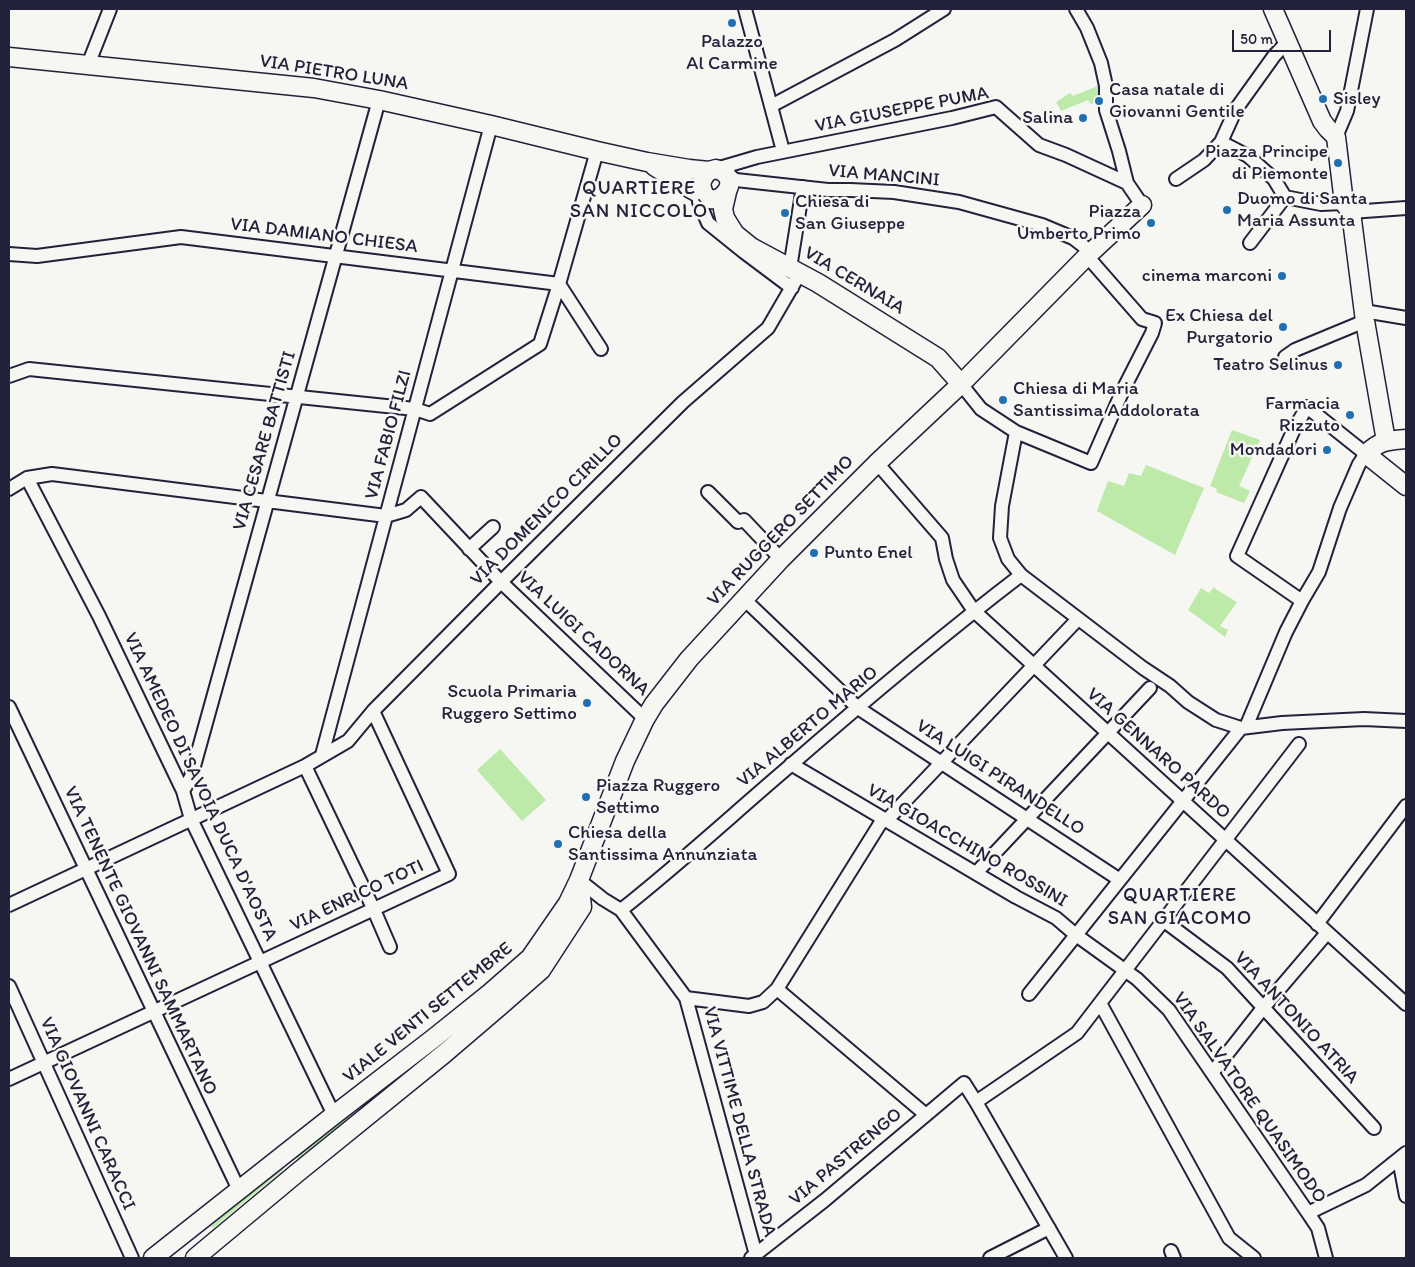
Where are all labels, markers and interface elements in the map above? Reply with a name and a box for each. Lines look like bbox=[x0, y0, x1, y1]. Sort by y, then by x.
marker: Palazzo Al Carmine bbox=[726, 17, 738, 29]
scale bar bbox=[1235, 20, 1334, 52]
text: 50 m bbox=[1240, 30, 1273, 48]
place label: Palazzo Al Carmine bbox=[686, 31, 778, 75]
street label: VIA PIETRO LUNA bbox=[258, 50, 410, 96]
place label: Casa natale di Giovanni Gentile bbox=[1109, 79, 1245, 123]
street label: VIA GIUSEPPE PUMA bbox=[813, 82, 991, 138]
place label: Sisley bbox=[1333, 88, 1380, 110]
marker: Sisley bbox=[1317, 93, 1329, 105]
marker: Casa natale di Giovanni Gentile bbox=[1093, 95, 1105, 107]
place label: Salina bbox=[1022, 107, 1073, 129]
marker: Salina bbox=[1077, 112, 1089, 124]
place label: Piazza Principe di Piemonte bbox=[1205, 141, 1328, 185]
marker: Piazza Principe di Piemonte bbox=[1332, 157, 1344, 169]
street label: VIA MANCINI bbox=[827, 160, 941, 192]
district label: QUARTIERE SAN NICCOLÒ bbox=[568, 177, 710, 224]
place label: Duomo di Santa Maria Assunta bbox=[1237, 188, 1367, 232]
place label: Chiesa di San Giuseppe bbox=[795, 191, 905, 235]
place label: Piazza Umberto Primo bbox=[1017, 201, 1141, 245]
marker: Duomo di Santa Maria Assunta bbox=[1221, 204, 1233, 216]
marker: Chiesa di San Giuseppe bbox=[779, 207, 791, 219]
street label: VIA DAMIANO CHIESA bbox=[229, 213, 419, 259]
marker: Piazza Umberto Primo bbox=[1145, 217, 1157, 229]
street label: VIA CERNAIA bbox=[800, 242, 908, 320]
place label: cinema marconi bbox=[1142, 265, 1272, 287]
marker: cinema marconi bbox=[1276, 270, 1288, 282]
place label: Ex Chiesa del Purgatorio bbox=[1165, 305, 1273, 349]
marker: Ex Chiesa del Purgatorio bbox=[1277, 321, 1289, 333]
street label: VIA CESARE BATTISTI bbox=[228, 349, 302, 533]
place label: Teatro Selinus bbox=[1213, 354, 1328, 376]
marker: Teatro Selinus bbox=[1332, 359, 1344, 371]
street label: VIA FABIO FILZI bbox=[361, 368, 417, 502]
place label: Chiesa di Maria Santissima Addolorata bbox=[1013, 378, 1200, 422]
place label: Farmacia Rizzuto bbox=[1265, 393, 1340, 437]
marker: Chiesa di Maria Santissima Addolorata bbox=[997, 394, 1009, 406]
marker: Farmacia Rizzuto bbox=[1344, 409, 1356, 421]
street label: VIA DOMENICO CIRILLO bbox=[466, 429, 628, 591]
place label: Mondadori bbox=[1230, 439, 1317, 461]
marker: Mondadori bbox=[1321, 444, 1333, 456]
street label: VIA RUGGERO SETTIMO bbox=[703, 451, 859, 611]
place label: Punto Enel bbox=[824, 542, 913, 564]
marker: Punto Enel bbox=[808, 547, 820, 559]
street label: VIA LUIGI CADORNA bbox=[512, 567, 654, 701]
street label: VIA AMEDEO DI SAVOIA DUCA D'AOSTA bbox=[118, 629, 282, 945]
street label: VIA ALBERTO MARIO bbox=[733, 661, 883, 793]
place label: Scuola Primaria Ruggero Settimo bbox=[441, 681, 577, 725]
street label: VIA GENNARO PARDO bbox=[1081, 683, 1235, 825]
marker: Scuola Primaria Ruggero Settimo bbox=[581, 697, 593, 709]
street label: VIA LUIGI PIRANDELLO bbox=[911, 715, 1089, 841]
place label: Piazza Ruggero Settimo bbox=[596, 775, 720, 819]
street label: VIA GIOACCHINO ROSSINI bbox=[863, 779, 1071, 913]
street label: VIA TENENTE GIOVANNI SAMMARTANO bbox=[58, 783, 222, 1099]
marker: Piazza Ruggero Settimo bbox=[580, 791, 592, 803]
place label: Chiesa della Santissima Annunziata bbox=[568, 822, 757, 866]
marker: Chiesa della Santissima Annunziata bbox=[552, 838, 564, 850]
street label: VIA ENRICO TOTI bbox=[287, 855, 427, 937]
district label: QUARTIERE SAN GIACOMO bbox=[1106, 884, 1254, 931]
street label: VIALE VENTI SETTEMBRE bbox=[339, 938, 517, 1088]
street label: VIA ANTONIO ATRIA bbox=[1229, 947, 1363, 1089]
street label: VIA SALVATORE QUASIMODO bbox=[1167, 988, 1331, 1208]
street label: VIA VITTIME DELLA STRADA bbox=[697, 1004, 781, 1240]
street label: VIA GIOVANNI CARACCI bbox=[34, 1014, 140, 1214]
street label: VIA PASTRENGO bbox=[785, 1103, 907, 1211]

